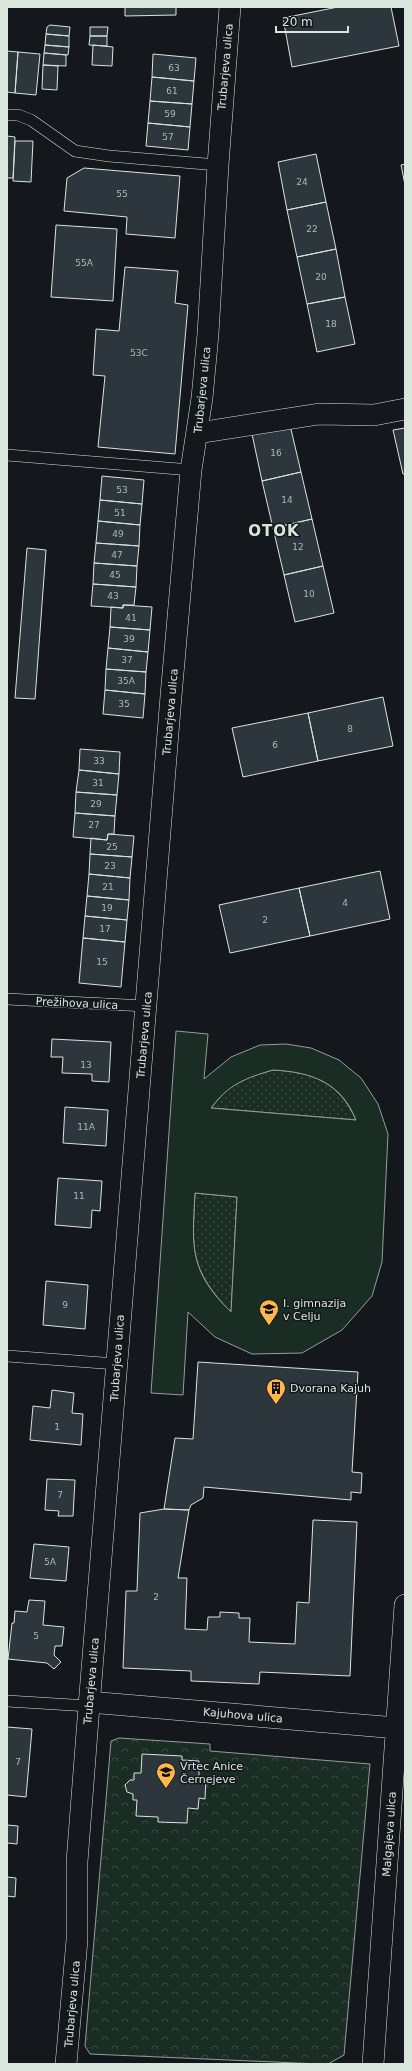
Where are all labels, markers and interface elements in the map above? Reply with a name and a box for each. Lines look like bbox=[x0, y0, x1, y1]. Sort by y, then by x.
scale bar bbox=[276, 8, 348, 34]
text: 20 m bbox=[282, 15, 313, 29]
street label: Trubarjeva ulica bbox=[215, 23, 236, 112]
house number: 63 bbox=[168, 63, 180, 73]
house number: 61 bbox=[166, 86, 178, 96]
house number: 59 bbox=[164, 109, 176, 119]
house number: 57 bbox=[162, 132, 174, 142]
house number: 24 bbox=[296, 177, 308, 187]
house number: 55 bbox=[116, 189, 128, 199]
house number: 22 bbox=[306, 224, 318, 234]
house number: 55A bbox=[75, 258, 94, 268]
house number: 20 bbox=[315, 272, 327, 282]
house number: 18 bbox=[325, 319, 337, 329]
street label: Trubarjeva ulica bbox=[191, 346, 214, 435]
house number: 53C bbox=[130, 348, 148, 358]
house number: 16 bbox=[270, 448, 282, 458]
house number: 53 bbox=[116, 485, 128, 495]
house number: 14 bbox=[281, 495, 293, 505]
house number: 51 bbox=[114, 508, 126, 518]
district label: OTOK bbox=[248, 522, 300, 540]
house number: 49 bbox=[112, 529, 124, 539]
house number: 12 bbox=[292, 542, 304, 552]
house number: 47 bbox=[111, 550, 123, 560]
house number: 45 bbox=[109, 570, 121, 580]
house number: 10 bbox=[303, 589, 315, 599]
house number: 43 bbox=[107, 591, 119, 601]
house number: 41 bbox=[125, 613, 137, 623]
house number: 39 bbox=[123, 634, 135, 644]
house number: 37 bbox=[121, 655, 133, 665]
street label: Trubarjeva ulica bbox=[160, 668, 181, 757]
house number: 35A bbox=[117, 676, 136, 686]
house number: 35 bbox=[118, 699, 130, 709]
house number: 8 bbox=[347, 724, 353, 734]
house number: 6 bbox=[272, 740, 278, 750]
house number: 33 bbox=[93, 756, 105, 766]
house number: 31 bbox=[92, 778, 104, 788]
house number: 29 bbox=[90, 799, 102, 809]
house number: 27 bbox=[88, 820, 100, 830]
house number: 25 bbox=[106, 842, 118, 852]
house number: 23 bbox=[104, 861, 116, 871]
house number: 21 bbox=[102, 882, 114, 892]
house number: 4 bbox=[342, 898, 348, 908]
house number: 19 bbox=[101, 903, 113, 913]
house number: 2 bbox=[262, 915, 268, 925]
house number: 17 bbox=[99, 924, 111, 934]
house number: 15 bbox=[96, 957, 108, 967]
street label: Trubarjeva ulica bbox=[134, 991, 155, 1080]
street label: Prežihova ulica bbox=[35, 995, 119, 1012]
house number: 13 bbox=[80, 1060, 92, 1070]
house number: 11A bbox=[77, 1122, 96, 1132]
house number: 11 bbox=[73, 1191, 85, 1201]
place label: I. gimnazija v Celju bbox=[283, 1297, 346, 1323]
school or university icon: I. gimnazija v Celju bbox=[258, 1298, 280, 1326]
house number: 9 bbox=[62, 1300, 68, 1310]
street label: Trubarjeva ulica bbox=[108, 1314, 127, 1403]
building icon: Dvorana Kajuh bbox=[265, 1377, 287, 1405]
place label: Dvorana Kajuh bbox=[290, 1382, 371, 1395]
house number: 1 bbox=[54, 1422, 60, 1432]
house number: 7 bbox=[57, 1490, 63, 1500]
house number: 5A bbox=[44, 1557, 57, 1567]
house number: 2 bbox=[153, 1592, 159, 1602]
house number: 5 bbox=[33, 1631, 39, 1641]
street label: Trubarjeva ulica bbox=[81, 1637, 102, 1726]
street label: Kajuhova ulica bbox=[202, 1706, 283, 1725]
house number: 7 bbox=[15, 1757, 21, 1767]
place label: Vrtec Anice Černejeve bbox=[180, 1760, 243, 1786]
school or university icon: Vrtec Anice Černejeve bbox=[155, 1761, 177, 1789]
street label: Malgajeva ulica bbox=[380, 1791, 399, 1877]
street label: Trubarjeva ulica bbox=[62, 1960, 83, 2049]

